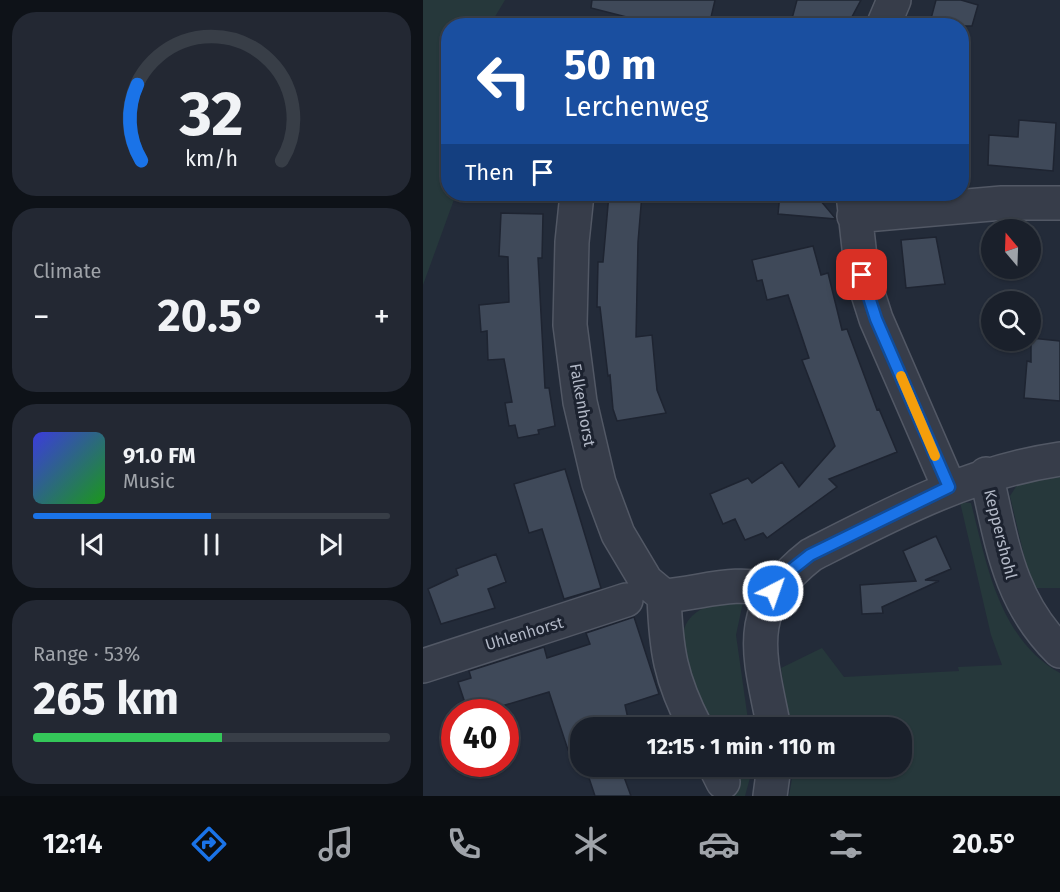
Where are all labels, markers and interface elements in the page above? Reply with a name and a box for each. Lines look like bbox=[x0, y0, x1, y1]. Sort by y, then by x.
text: 50 m bbox=[564, 40, 657, 90]
icon: left bbox=[465, 42, 543, 120]
text: 32 bbox=[178, 77, 244, 152]
text: Lerchenweg bbox=[564, 91, 708, 123]
text: km/h bbox=[185, 146, 238, 172]
icon: arrive bbox=[526, 156, 559, 189]
text: Then bbox=[465, 159, 514, 186]
north arrow bbox=[981, 219, 1041, 279]
map controls bbox=[981, 219, 1041, 351]
pin bbox=[836, 249, 887, 300]
icon: arrive bbox=[845, 258, 878, 291]
text: Climate bbox=[33, 259, 101, 283]
text: 20.5° bbox=[158, 289, 266, 343]
button: search bbox=[981, 291, 1041, 351]
text: − bbox=[33, 297, 50, 337]
text: + bbox=[374, 297, 390, 337]
street label: Falkenhorst bbox=[566, 362, 599, 448]
text: 91.0 FM bbox=[123, 442, 196, 469]
text: Music bbox=[123, 469, 175, 493]
street label: Keppershohl bbox=[980, 487, 1021, 581]
icon: previous bbox=[76, 528, 109, 561]
icon: pause bbox=[195, 528, 228, 561]
icon: next bbox=[314, 528, 347, 561]
position arrow bbox=[741, 559, 805, 623]
street label: Uhlenhorst bbox=[483, 613, 566, 654]
text: Range · 53% bbox=[33, 642, 140, 666]
text: 265 km bbox=[33, 672, 179, 726]
speed limit sign: 40 bbox=[441, 699, 519, 777]
text: 12:15 · 1 min · 110 m bbox=[646, 733, 836, 760]
icon: directions bbox=[188, 823, 230, 865]
icon: music bbox=[315, 823, 357, 865]
icon: phone bbox=[443, 823, 485, 865]
icon: climate bbox=[570, 823, 612, 865]
icon: car bbox=[698, 823, 740, 865]
icon: filters bbox=[825, 823, 867, 865]
text: 12:14 bbox=[43, 828, 103, 860]
text: 20.5° bbox=[953, 828, 1017, 860]

